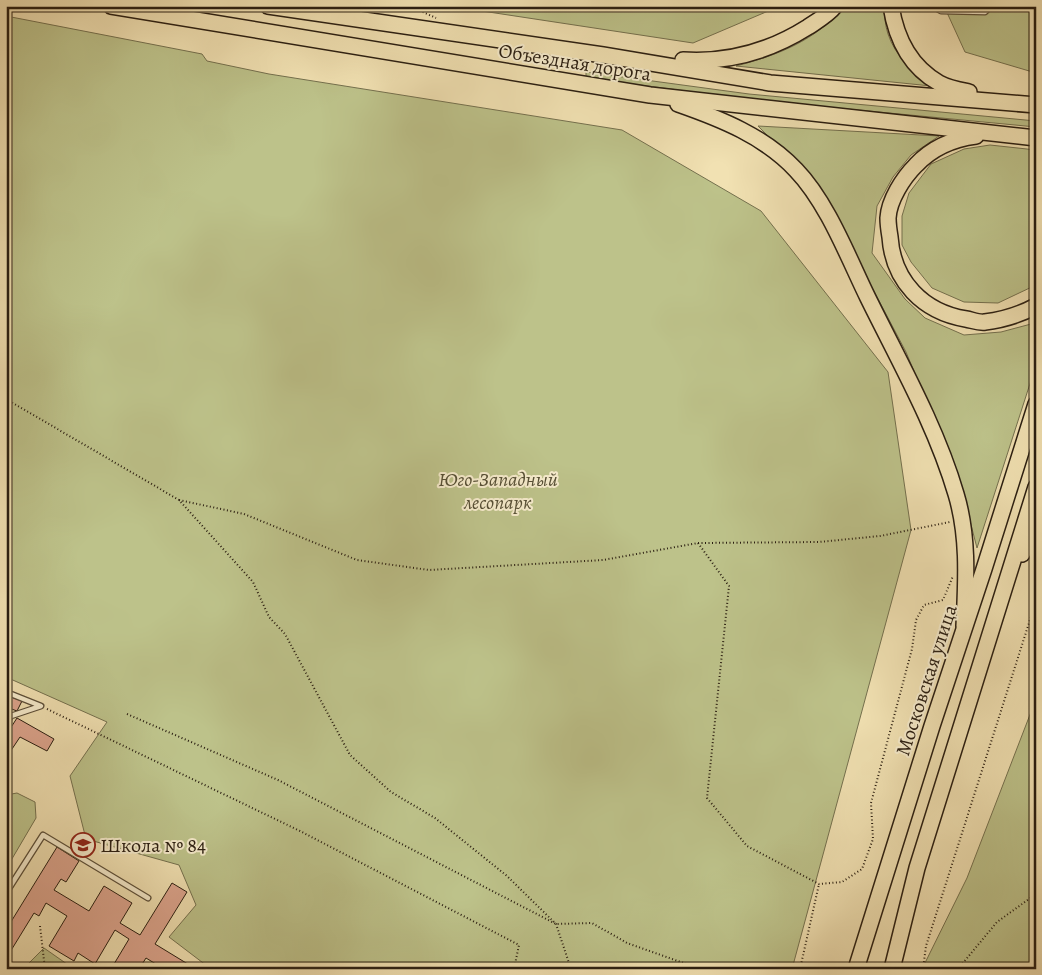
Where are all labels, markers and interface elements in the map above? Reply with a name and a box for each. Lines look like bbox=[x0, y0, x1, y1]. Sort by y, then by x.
street label: Объездная дорога bbox=[497, 37, 654, 88]
park label: Юго-Западный лесопарк bbox=[438, 466, 558, 516]
street label: Московская улица bbox=[889, 600, 964, 759]
school or university icon: Школа № 84 bbox=[70, 832, 96, 858]
place label: Школа № 84 bbox=[100, 832, 206, 859]

